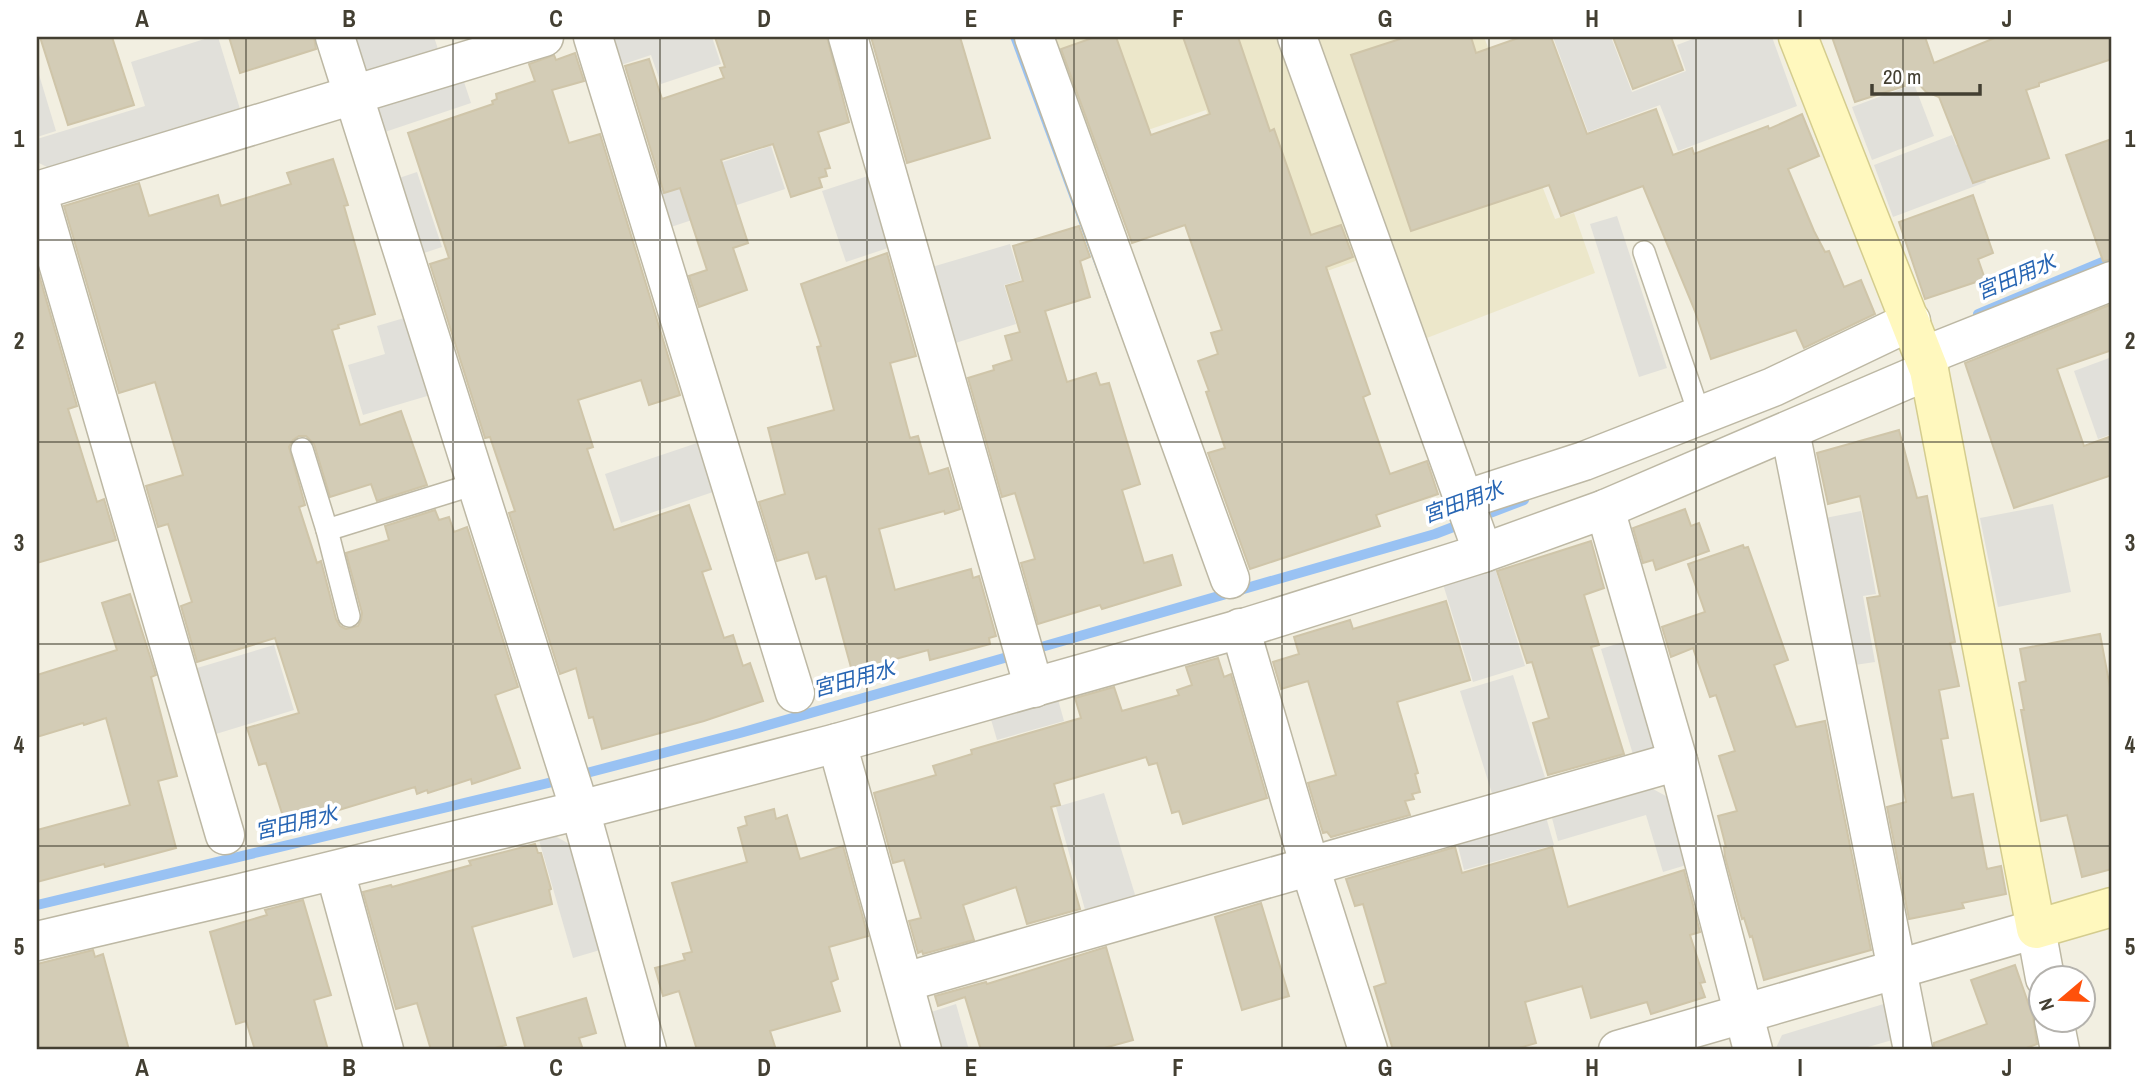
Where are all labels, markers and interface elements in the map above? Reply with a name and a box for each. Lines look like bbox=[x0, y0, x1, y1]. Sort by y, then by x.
text: A bbox=[135, 3, 149, 34]
text: B bbox=[342, 3, 356, 34]
text: C bbox=[549, 3, 563, 34]
text: D bbox=[757, 3, 771, 34]
text: E bbox=[965, 3, 977, 34]
text: F bbox=[1172, 3, 1184, 34]
text: G bbox=[1378, 3, 1392, 34]
text: H bbox=[1585, 3, 1599, 34]
text: I bbox=[1797, 3, 1803, 34]
text: J bbox=[2002, 3, 2012, 34]
scale bar bbox=[1872, 52, 1981, 96]
text: 20 m bbox=[1883, 62, 1921, 91]
text: 1 bbox=[14, 123, 25, 154]
text: 1 bbox=[2125, 123, 2136, 154]
water label: 宮田用水 bbox=[1971, 246, 2062, 306]
text: 2 bbox=[14, 325, 24, 356]
text: 2 bbox=[2125, 325, 2135, 356]
water label: 宮田用水 bbox=[1418, 473, 1509, 530]
text: 3 bbox=[14, 527, 24, 558]
text: 3 bbox=[2125, 527, 2135, 558]
water label: 宮田用水 bbox=[810, 653, 900, 703]
text: 4 bbox=[14, 729, 25, 760]
text: 4 bbox=[2125, 729, 2136, 760]
water label: 宮田用水 bbox=[252, 798, 342, 846]
text: 5 bbox=[14, 931, 24, 962]
text: 5 bbox=[2125, 931, 2135, 962]
north arrow bbox=[2026, 964, 2096, 1034]
text: N bbox=[2032, 995, 2060, 1014]
text: A bbox=[135, 1052, 149, 1083]
text: B bbox=[342, 1052, 356, 1083]
text: C bbox=[549, 1052, 563, 1083]
text: D bbox=[757, 1052, 771, 1083]
text: E bbox=[965, 1052, 977, 1083]
text: F bbox=[1172, 1052, 1184, 1083]
text: G bbox=[1378, 1052, 1392, 1083]
text: H bbox=[1585, 1052, 1599, 1083]
text: I bbox=[1797, 1052, 1803, 1083]
text: J bbox=[2002, 1052, 2012, 1083]

